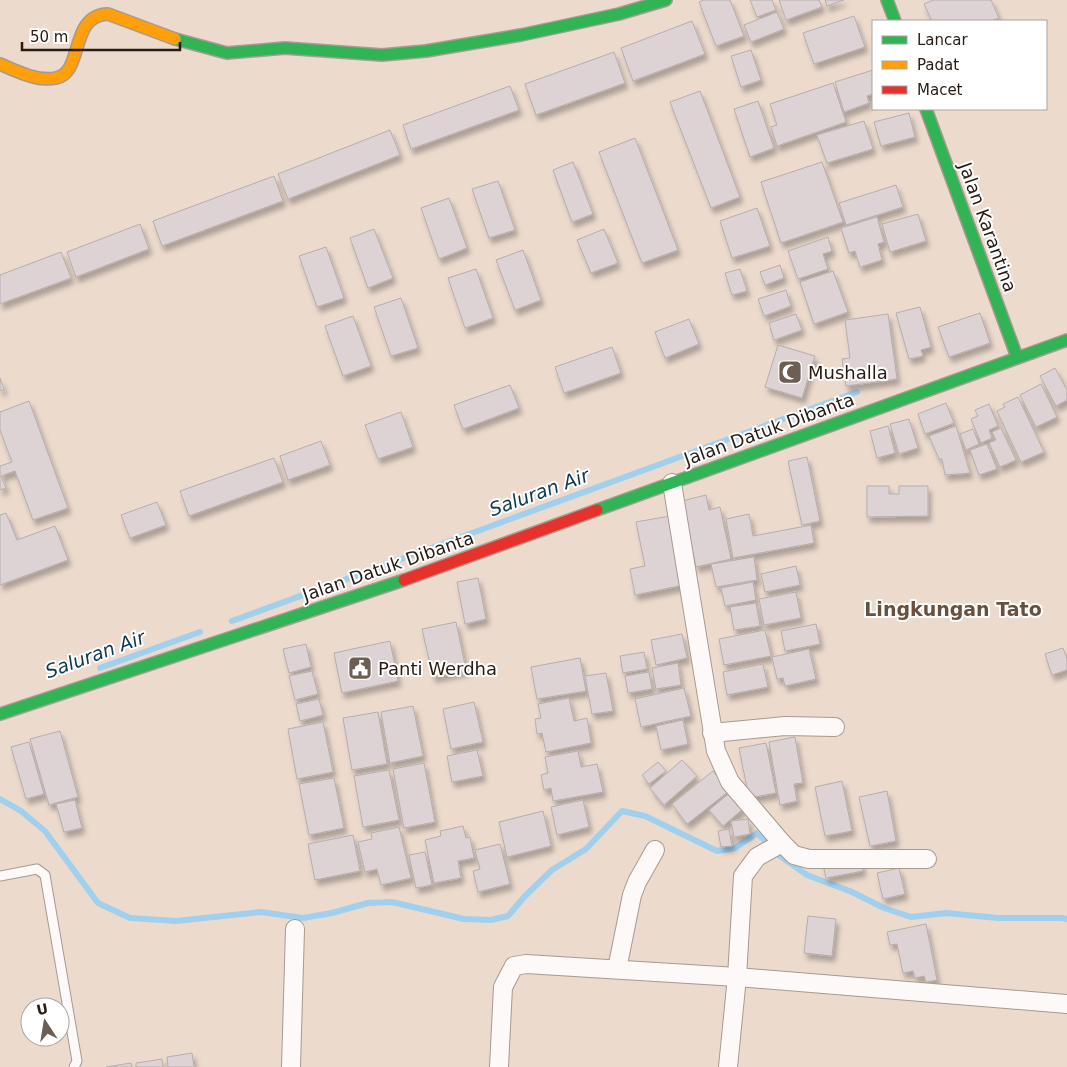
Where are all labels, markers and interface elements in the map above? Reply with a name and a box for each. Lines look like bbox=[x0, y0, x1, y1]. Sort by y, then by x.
scale bar bbox=[22, 20, 180, 52]
legend bbox=[872, 20, 1047, 110]
text: 50 m bbox=[30, 28, 68, 46]
text: Lancar bbox=[917, 31, 968, 49]
text: Padat bbox=[917, 56, 959, 74]
text: Macet bbox=[917, 81, 963, 99]
street label: Jalan Karantina bbox=[954, 158, 1021, 295]
mosque icon: Mushalla bbox=[777, 359, 803, 385]
place label: Mushalla bbox=[808, 362, 888, 383]
street label: Jalan Datuk Dibanta bbox=[680, 388, 857, 470]
water label: Saluran Air bbox=[486, 463, 593, 520]
street label: Jalan Datuk Dibanta bbox=[299, 527, 476, 606]
district label: Lingkungan Tato bbox=[864, 598, 1042, 620]
water label: Saluran Air bbox=[42, 625, 149, 682]
public building icon: Panti Werdha bbox=[347, 655, 373, 681]
place label: Panti Werdha bbox=[378, 658, 497, 679]
north arrow bbox=[20, 997, 70, 1047]
text: U bbox=[35, 1000, 50, 1018]

